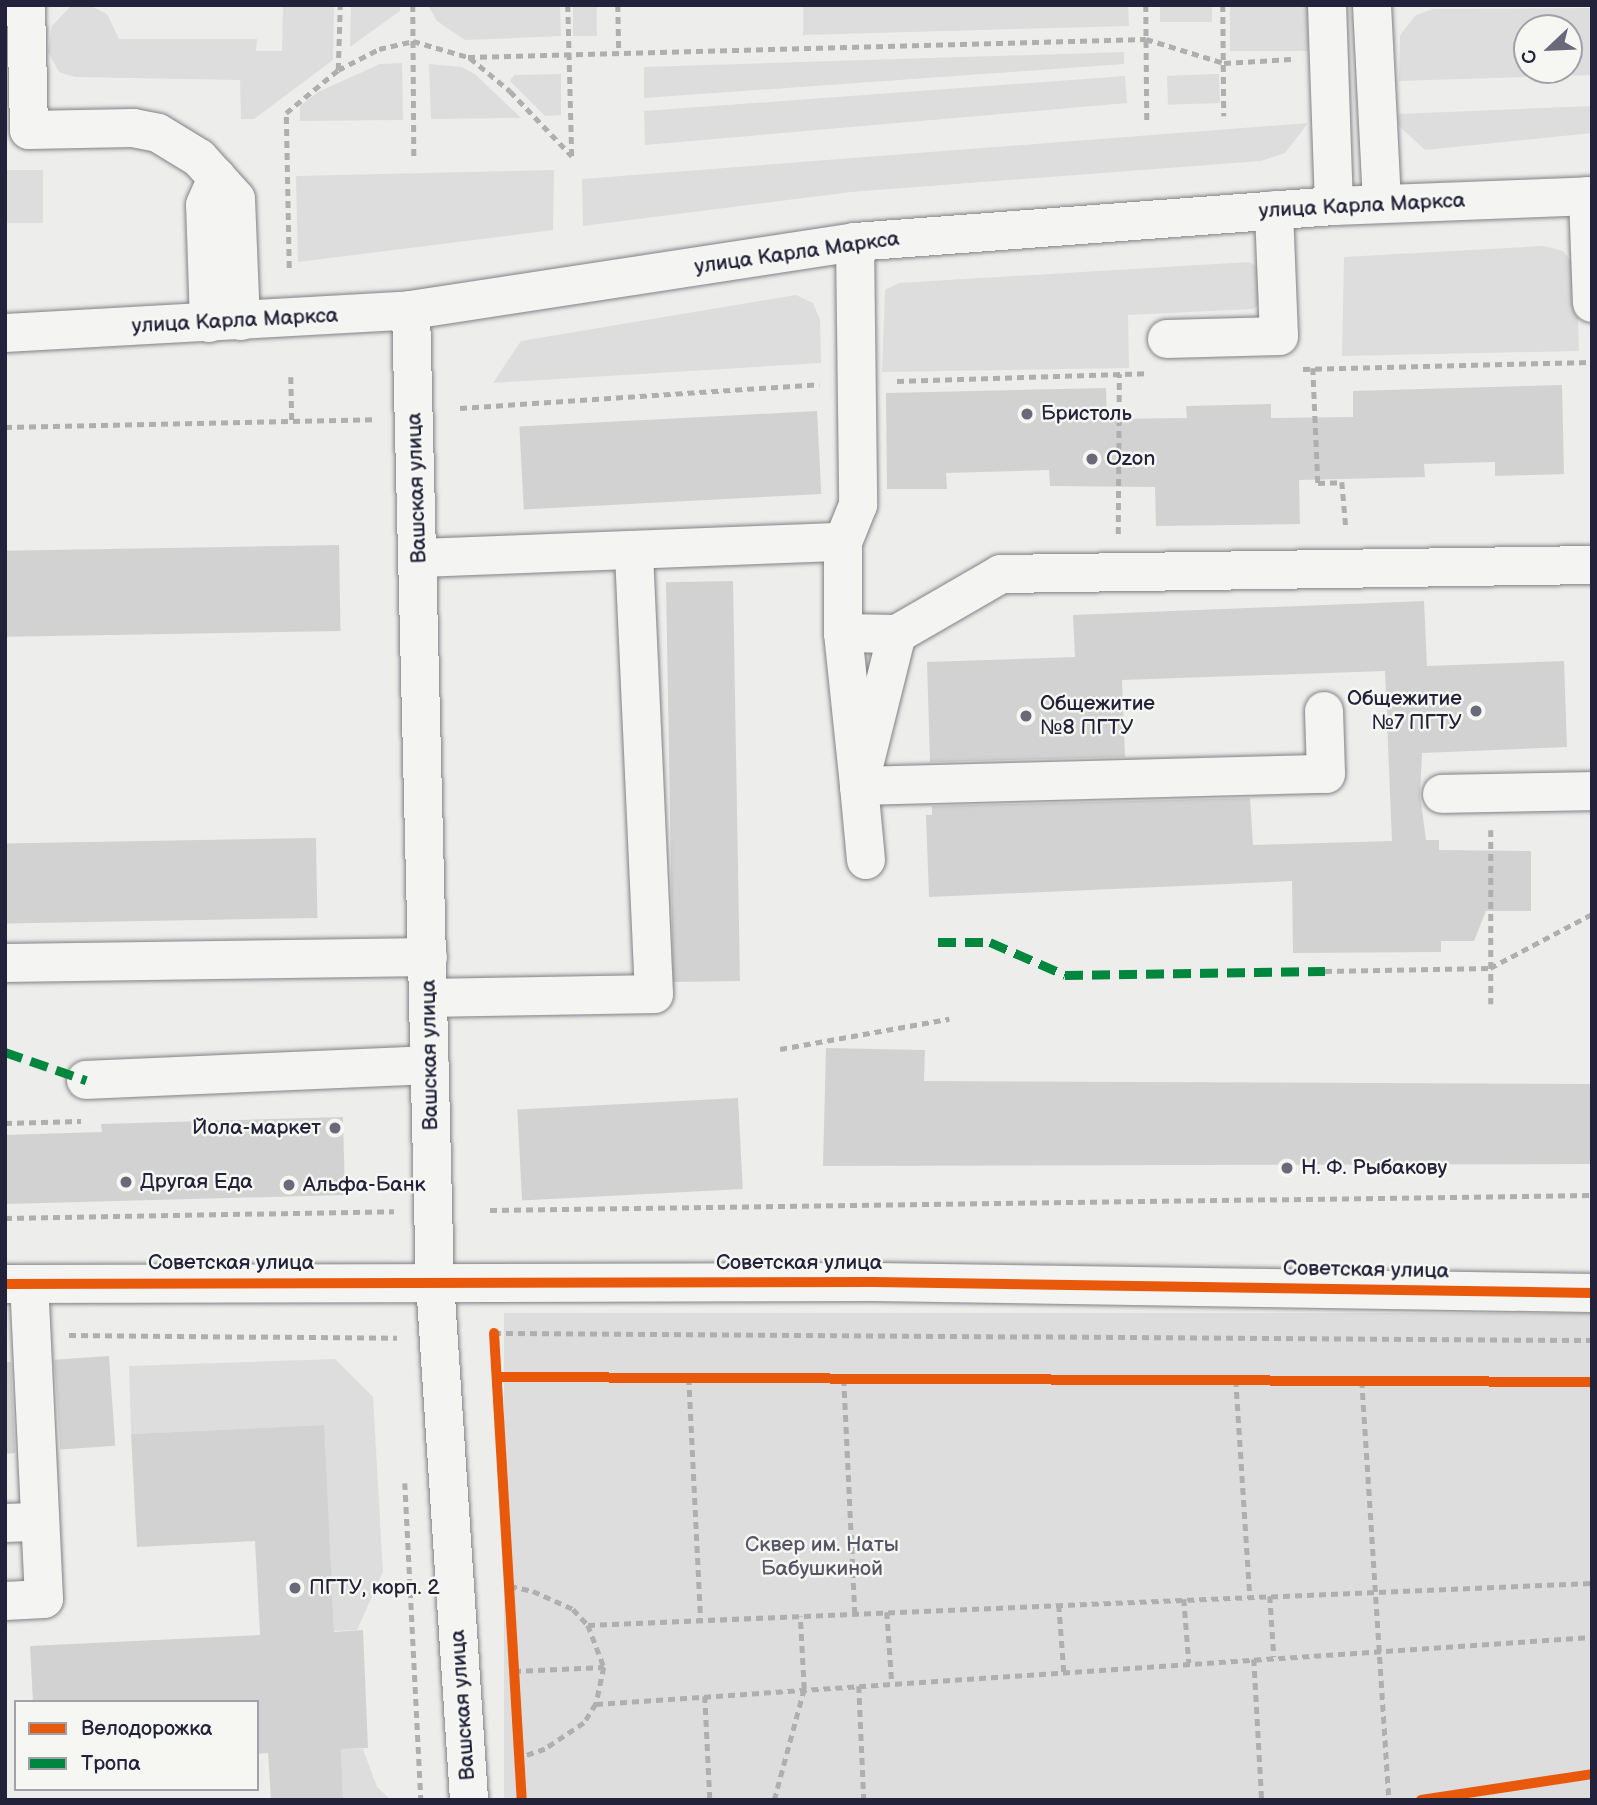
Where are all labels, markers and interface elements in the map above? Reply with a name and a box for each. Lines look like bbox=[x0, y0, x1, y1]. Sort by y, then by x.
north arrow bbox=[1513, 14, 1583, 84]
text: С bbox=[1517, 46, 1543, 67]
street label: улица Карла Маркса bbox=[1258, 188, 1466, 224]
street label: улица Карла Маркса bbox=[693, 226, 901, 280]
street label: улица Карла Маркса bbox=[131, 303, 339, 339]
place label: Бристоль bbox=[1041, 401, 1132, 427]
marker: Бристоль bbox=[1019, 406, 1035, 422]
street label: Вашская улица bbox=[402, 412, 432, 564]
place label: Ozon bbox=[1106, 446, 1155, 472]
marker: Ozon bbox=[1084, 451, 1100, 467]
place label: Общежитие №7 ПГТУ bbox=[1347, 686, 1462, 736]
place label: Общежитие №8 ПГТУ bbox=[1040, 691, 1155, 741]
marker: Общежитие №7 ПГТУ bbox=[1468, 703, 1484, 719]
marker: Общежитие №8 ПГТУ bbox=[1018, 708, 1034, 724]
street label: Вашская улица bbox=[416, 979, 444, 1131]
place label: Йола-маркет bbox=[192, 1115, 321, 1141]
marker: Йола-маркет bbox=[327, 1120, 343, 1136]
place label: Н. Ф. Рыбакову bbox=[1301, 1155, 1447, 1181]
marker: Н. Ф. Рыбакову bbox=[1279, 1160, 1295, 1176]
place label: Другая Еда bbox=[140, 1169, 253, 1195]
place label: Альфа-Банк bbox=[303, 1172, 426, 1198]
marker: Другая Еда bbox=[118, 1174, 134, 1190]
marker: Альфа-Банк bbox=[281, 1177, 297, 1193]
street label: Советская улица bbox=[148, 1250, 314, 1276]
street label: Советская улица bbox=[716, 1250, 882, 1276]
street label: Советская улица bbox=[1283, 1256, 1449, 1284]
park label: Сквер им. Наты Бабушкиной bbox=[745, 1532, 899, 1582]
place label: ПГТУ, корп. 2 bbox=[309, 1575, 440, 1601]
marker: ПГТУ, корп. 2 bbox=[287, 1580, 303, 1596]
street label: Вашская улица bbox=[445, 1629, 481, 1781]
legend bbox=[14, 1700, 259, 1791]
text: Велодорожка bbox=[81, 1716, 212, 1741]
text: Тропа bbox=[81, 1751, 141, 1776]

